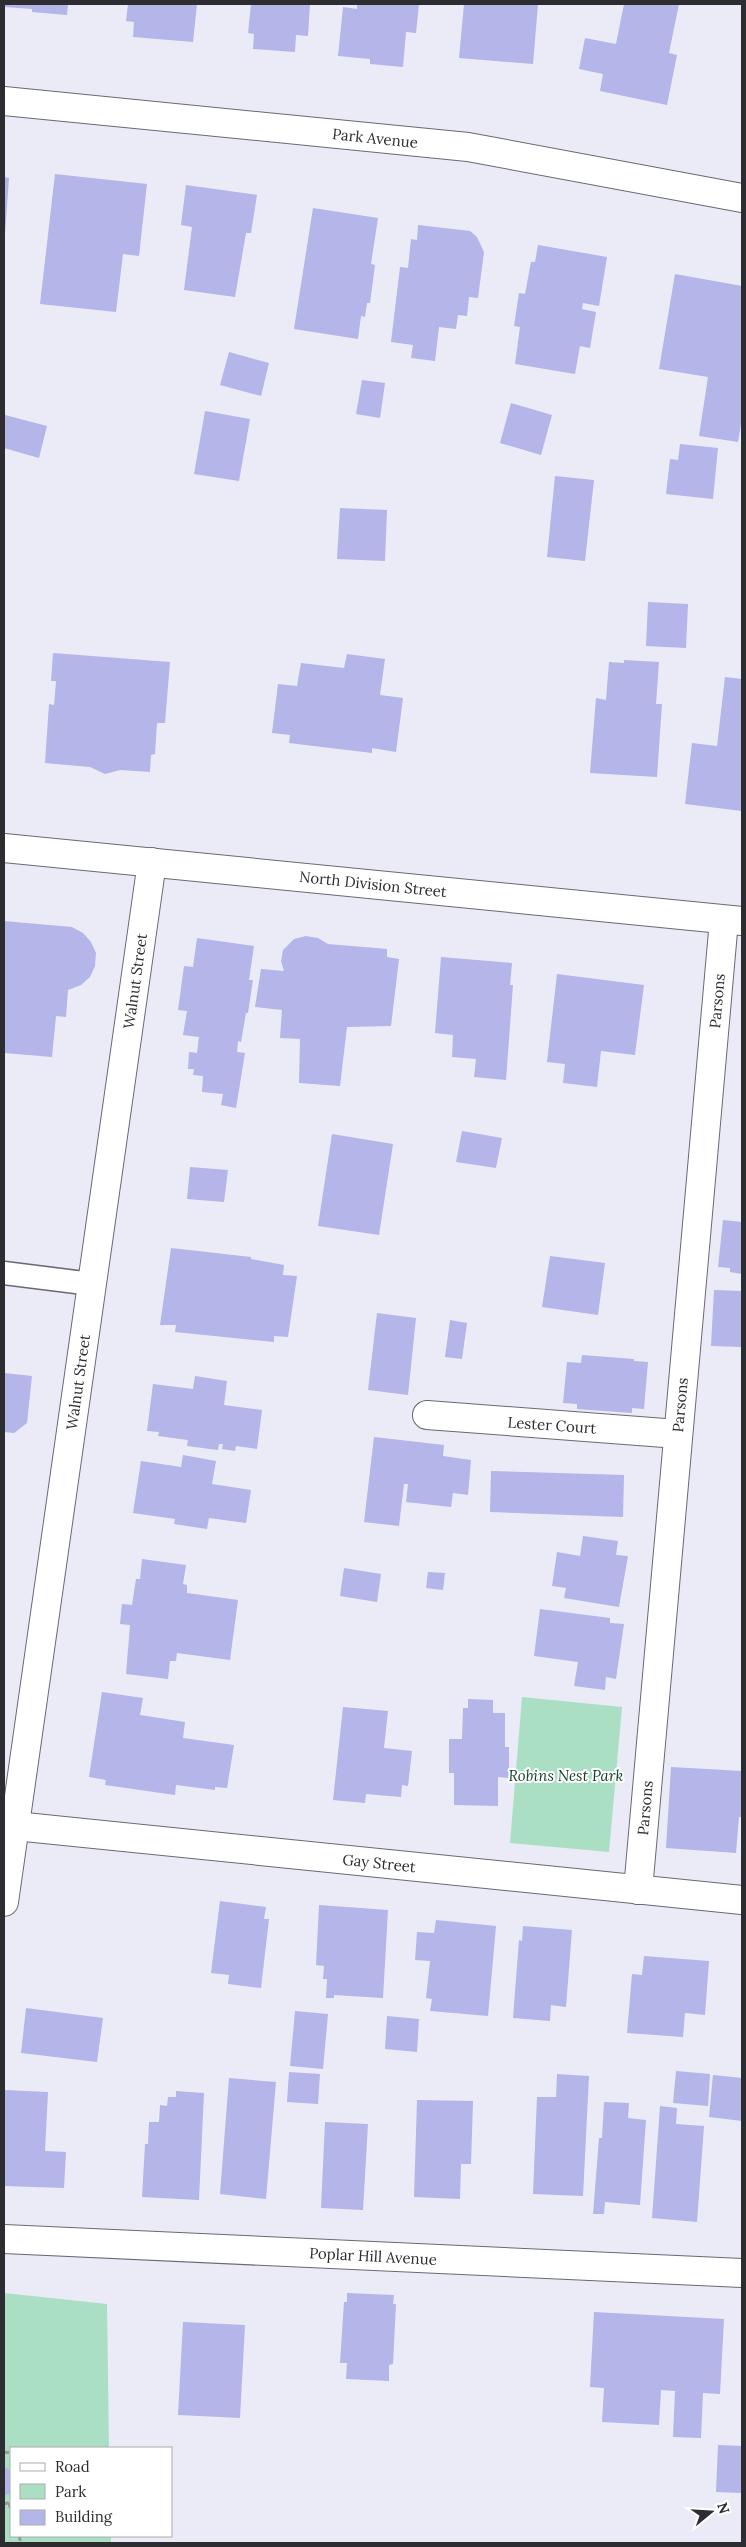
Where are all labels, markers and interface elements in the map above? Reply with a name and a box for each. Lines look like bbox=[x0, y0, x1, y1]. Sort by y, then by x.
street label: Park Avenue bbox=[331, 124, 419, 152]
street label: North Division Street bbox=[298, 867, 448, 901]
street label: Walnut Street bbox=[119, 932, 151, 1030]
street label: Parsons bbox=[705, 973, 729, 1029]
street label: Walnut Street bbox=[62, 1333, 94, 1431]
street label: Parsons bbox=[668, 1377, 692, 1433]
street label: Lester Court bbox=[507, 1412, 597, 1438]
park label: Robins Nest Park bbox=[509, 1766, 624, 1785]
street label: Parsons bbox=[633, 1780, 657, 1836]
street label: Gay Street bbox=[342, 1850, 417, 1876]
street label: Poplar Hill Avenue bbox=[309, 2243, 437, 2269]
legend bbox=[10, 2447, 172, 2537]
text: Road bbox=[55, 2457, 90, 2476]
text: Park bbox=[55, 2482, 86, 2501]
north arrow bbox=[686, 2487, 736, 2537]
text: N bbox=[713, 2500, 734, 2516]
text: Building bbox=[55, 2507, 113, 2526]

